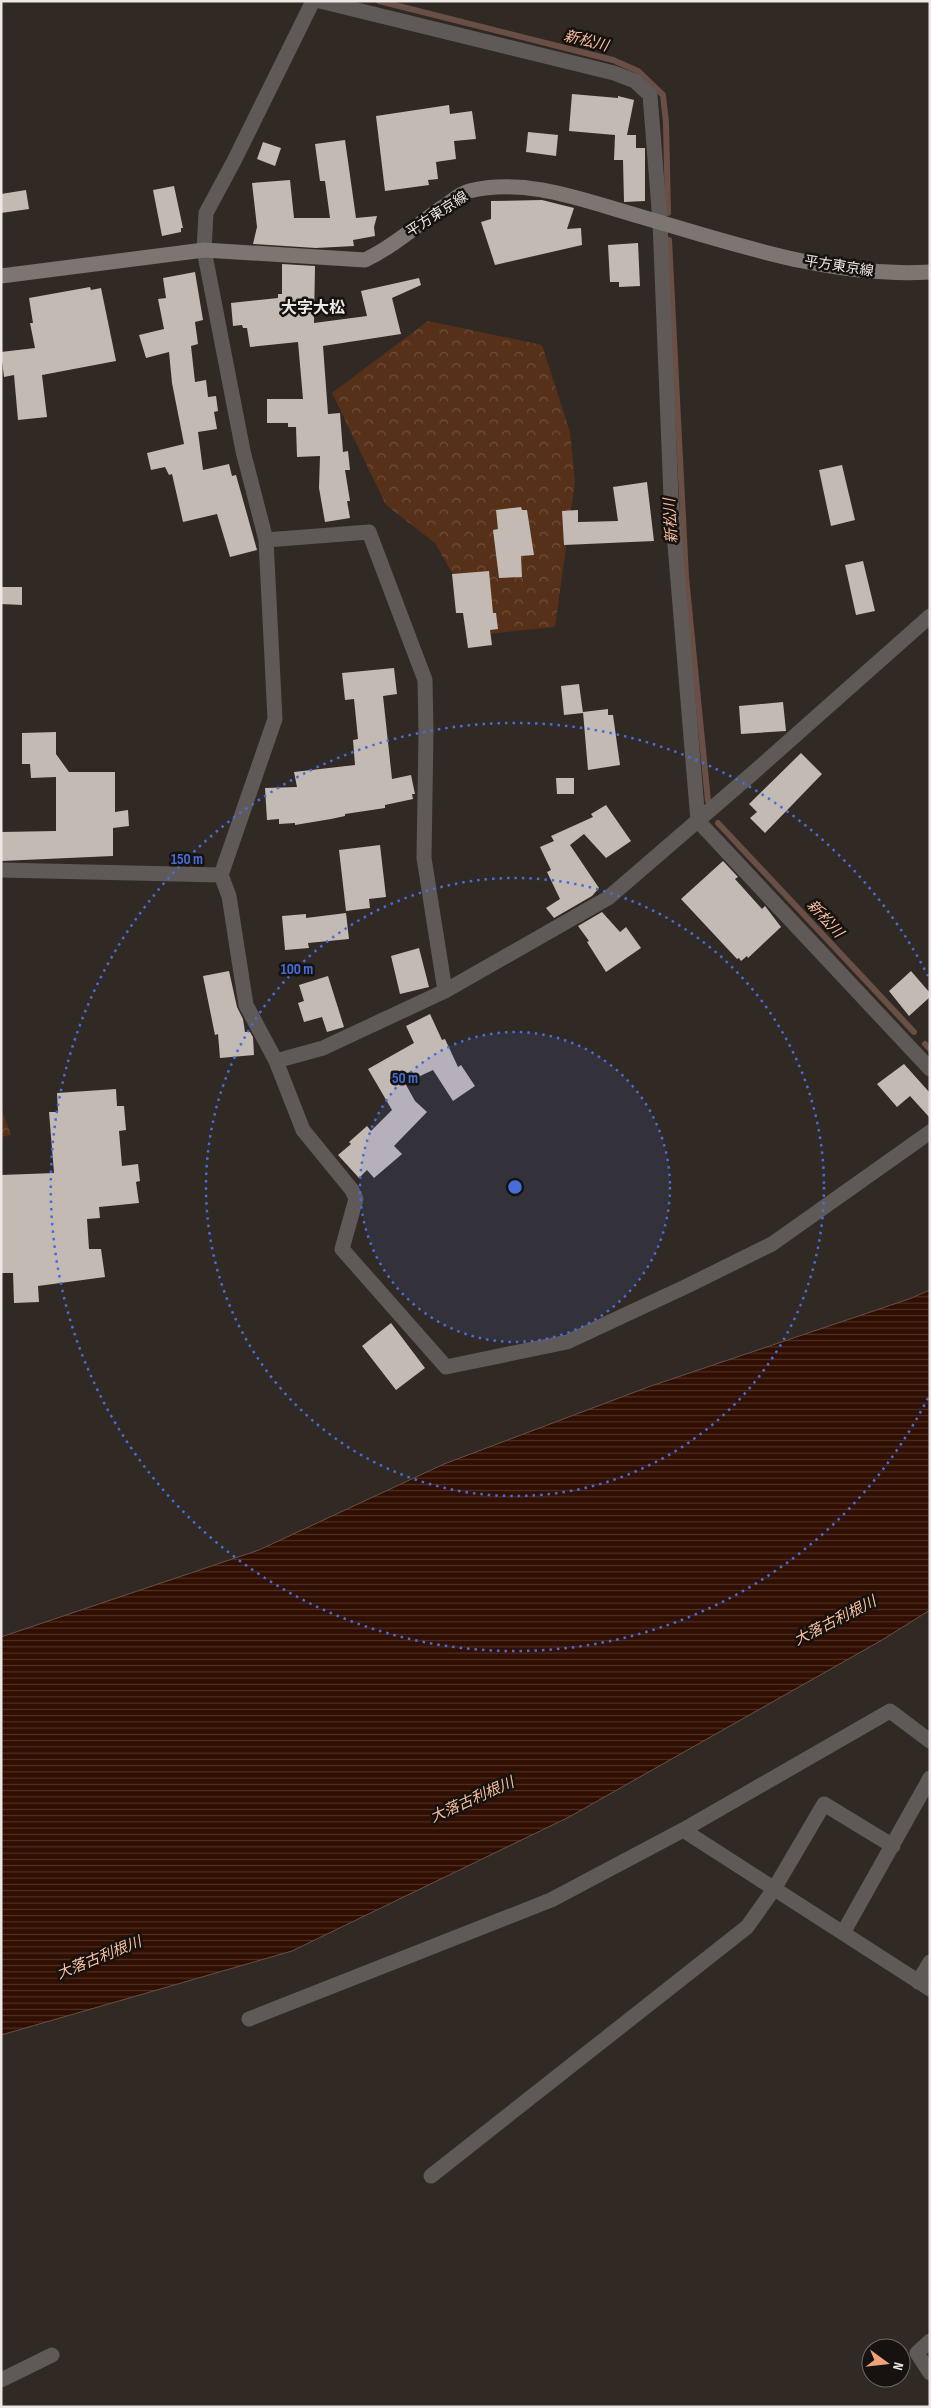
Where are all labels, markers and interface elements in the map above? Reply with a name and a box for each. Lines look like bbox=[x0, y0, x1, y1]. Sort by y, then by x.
water label: 新松川 bbox=[562, 26, 612, 56]
street label: 平方東京線 bbox=[403, 188, 471, 240]
street label: 平方東京線 bbox=[803, 252, 875, 280]
district label: 大字大松 bbox=[281, 299, 345, 318]
water label: 新松川 bbox=[660, 496, 682, 544]
text: 150 m bbox=[171, 850, 203, 869]
water label: 新松川 bbox=[803, 896, 849, 943]
text: 100 m bbox=[281, 960, 313, 979]
text: 50 m bbox=[392, 1069, 418, 1088]
centre of rings bbox=[506, 1178, 524, 1196]
water label: 大落古利根川 bbox=[791, 1591, 881, 1650]
water label: 大落古利根川 bbox=[427, 1772, 519, 1827]
water label: 大落古利根川 bbox=[54, 1932, 146, 1984]
north arrow bbox=[861, 2338, 911, 2388]
text: N bbox=[889, 2360, 907, 2372]

